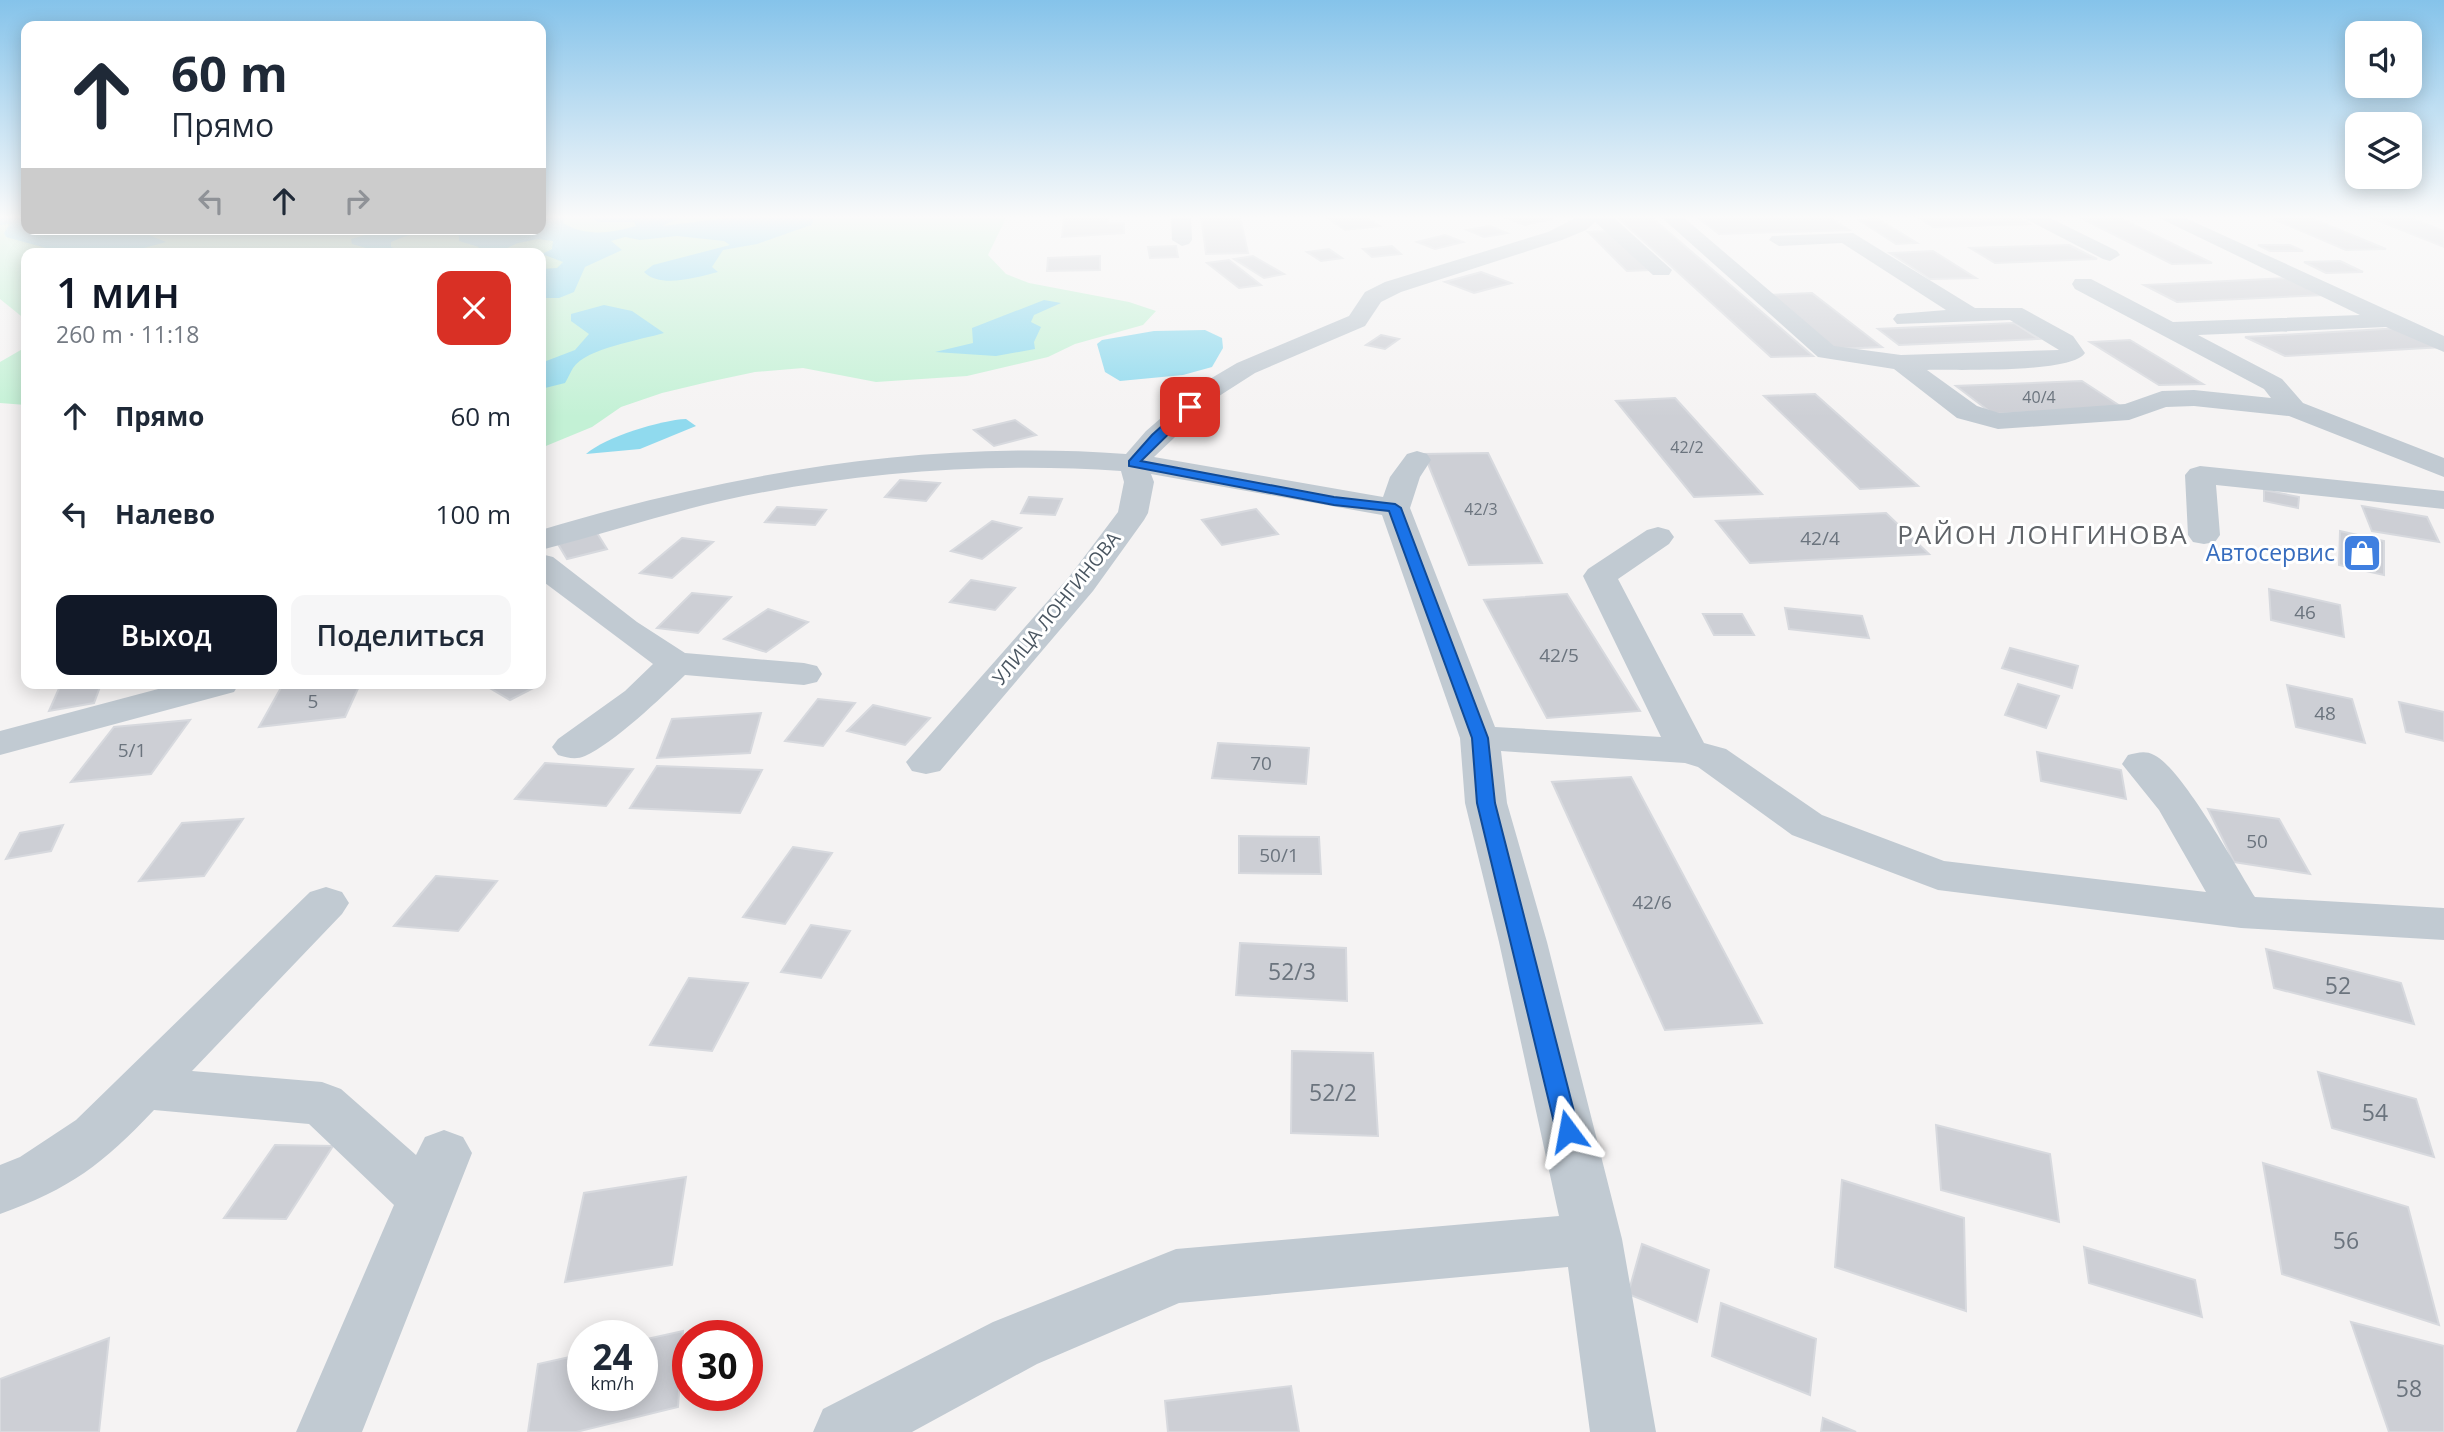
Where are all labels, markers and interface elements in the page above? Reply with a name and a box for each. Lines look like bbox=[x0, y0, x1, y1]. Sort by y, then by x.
map controls bbox=[2345, 21, 2422, 189]
button: sound bbox=[2345, 21, 2422, 98]
text: 60 m bbox=[171, 40, 288, 106]
icon: ahead bbox=[56, 49, 147, 140]
text: Прямо bbox=[171, 103, 274, 146]
button: layers bbox=[2345, 112, 2422, 189]
icon: left bbox=[192, 182, 230, 220]
icon: ahead bbox=[265, 182, 303, 220]
icon: right bbox=[338, 182, 376, 220]
text: 1 мин bbox=[56, 263, 180, 320]
button: close bbox=[437, 271, 511, 345]
text: 260 m · 11:18 bbox=[56, 318, 199, 350]
pin bbox=[1160, 377, 1220, 437]
house number: 40/4 bbox=[2022, 386, 2056, 408]
icon: arrive bbox=[1171, 388, 1209, 426]
icon: ahead bbox=[56, 397, 94, 435]
text: Прямо bbox=[115, 398, 204, 434]
text: 60 m bbox=[450, 398, 511, 434]
house number: 42/2 bbox=[1670, 436, 1704, 458]
icon: left bbox=[56, 495, 94, 533]
text: Налево bbox=[115, 496, 215, 532]
text: 100 m bbox=[436, 496, 511, 532]
house number: 42/3 bbox=[1464, 498, 1498, 520]
district label: РАЙОН ЛОНГИНОВА bbox=[1897, 516, 2189, 552]
house number: 42/4 bbox=[1800, 525, 1840, 551]
street label: УЛИЦА ЛОНГИНОВА bbox=[986, 526, 1126, 690]
shop icon: Автосервис bbox=[2341, 532, 2383, 574]
place label: Автосервис bbox=[2206, 536, 2335, 568]
button: Выход bbox=[56, 595, 277, 675]
button: Поделиться bbox=[291, 595, 511, 675]
house number: 46 bbox=[2294, 599, 2316, 625]
house number: 42/5 bbox=[1539, 642, 1579, 668]
house number: 5 bbox=[308, 688, 318, 714]
house number: 48 bbox=[2314, 700, 2336, 726]
house number: 5/1 bbox=[118, 737, 146, 763]
house number: 70 bbox=[1250, 750, 1272, 776]
house number: 50 bbox=[2246, 828, 2268, 854]
house number: 50/1 bbox=[1259, 842, 1299, 868]
house number: 42/6 bbox=[1632, 889, 1672, 915]
house number: 52/3 bbox=[1268, 955, 1316, 987]
house number: 52 bbox=[2325, 969, 2351, 1001]
house number: 52/2 bbox=[1309, 1076, 1357, 1108]
position arrow bbox=[1531, 1094, 1605, 1168]
house number: 54 bbox=[2362, 1096, 2388, 1128]
house number: 56 bbox=[2333, 1224, 2359, 1256]
speed limit sign: 30 bbox=[672, 1320, 763, 1411]
text: 24 bbox=[592, 1333, 633, 1380]
text: km/h bbox=[591, 1371, 634, 1395]
house number: 58 bbox=[2396, 1372, 2422, 1404]

